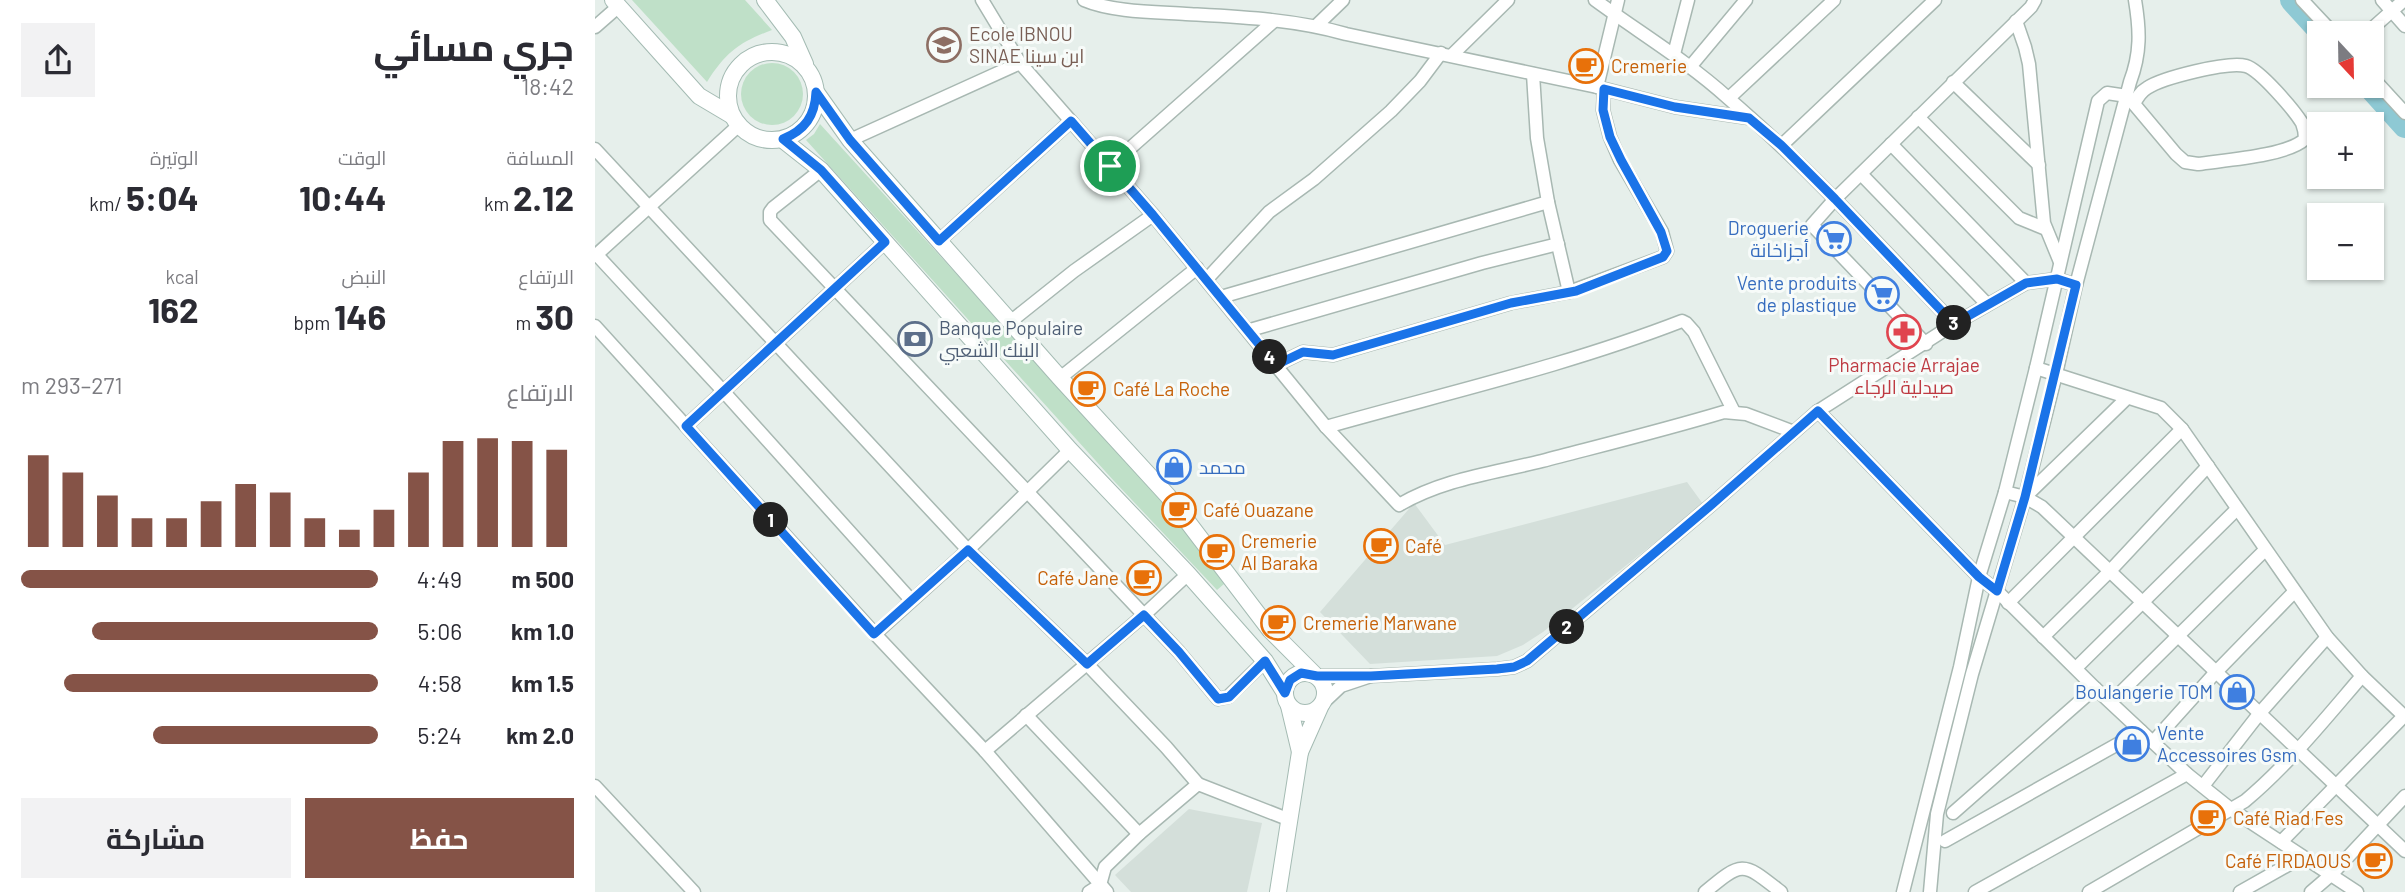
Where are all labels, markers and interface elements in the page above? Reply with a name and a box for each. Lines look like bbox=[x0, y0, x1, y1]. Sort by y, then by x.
north arrow bbox=[2307, 21, 2383, 98]
map controls bbox=[2307, 21, 2384, 280]
place label: Ecole IBNOU SINAE ابن سينا bbox=[969, 22, 1084, 68]
button: share bbox=[21, 23, 95, 97]
text: جري مسائي bbox=[373, 23, 574, 69]
school or university icon: Ecole IBNOU SINAE ابن سينا bbox=[925, 26, 963, 64]
cafe icon: Cremerie bbox=[1567, 47, 1605, 85]
place label: Cremerie bbox=[1611, 54, 1687, 77]
text: 18:42 bbox=[521, 72, 574, 100]
button: + bbox=[2307, 112, 2384, 189]
pin bbox=[1080, 136, 1140, 196]
text: الوتيرة bbox=[150, 146, 199, 169]
text: الوقت bbox=[338, 146, 386, 169]
text: المسافة bbox=[506, 146, 574, 169]
icon: arrive bbox=[1091, 147, 1129, 185]
text: 5:04 bbox=[126, 176, 199, 218]
text: 10:44 bbox=[299, 176, 386, 218]
text: 2.12 bbox=[513, 176, 574, 218]
text: /km bbox=[89, 192, 126, 215]
text: km bbox=[484, 192, 513, 215]
button: − bbox=[2307, 203, 2384, 280]
place label: Droguerie أجزاخانة bbox=[1728, 216, 1809, 262]
supermarket icon: Droguerie أجزاخانة bbox=[1815, 220, 1853, 258]
text: kcal bbox=[166, 265, 199, 288]
text: النبض bbox=[342, 265, 386, 288]
text: الارتفاع bbox=[518, 265, 574, 288]
place label: Vente produits de plastique bbox=[1737, 271, 1857, 316]
supermarket icon: Vente produits de plastique bbox=[1863, 275, 1901, 313]
text: 162 bbox=[148, 288, 199, 330]
text: 146 bbox=[334, 295, 386, 337]
text: 30 bbox=[535, 295, 574, 337]
pin: 3 bbox=[1937, 306, 1971, 340]
text: bpm bbox=[294, 311, 334, 334]
text: m bbox=[516, 311, 535, 334]
text: 3 bbox=[1948, 311, 1959, 334]
pharmacy icon: Pharmacie Arrajae صيدلية الرجاء bbox=[1885, 313, 1923, 351]
place label: Banque Populaire البنك الشعبي bbox=[939, 316, 1083, 365]
bank icon: Banque Populaire البنك الشعبي bbox=[896, 320, 934, 358]
pin: 4 bbox=[1253, 340, 1287, 374]
text: 4 bbox=[1264, 345, 1275, 368]
place label: Pharmacie Arrajae صيدلية الرجاء bbox=[1828, 353, 1980, 399]
cafe icon: Café La Roche bbox=[1069, 370, 1107, 408]
text: 271–293 m bbox=[21, 371, 122, 399]
place label: Café La Roche bbox=[1113, 377, 1230, 400]
text: الارتفاع bbox=[507, 378, 574, 406]
shop icon: محمد bbox=[1155, 448, 1193, 486]
place label: محمد bbox=[1199, 455, 1246, 478]
cafe icon: Café Ouazane bbox=[1160, 491, 1198, 529]
place label: Café Ouazane bbox=[1203, 498, 1314, 521]
pin: 1 bbox=[753, 503, 789, 538]
text: 1 bbox=[767, 508, 774, 531]
cafe icon: Café bbox=[1362, 527, 1400, 565]
place label: Cremerie Al Baraka bbox=[1241, 529, 1318, 574]
cafe icon: Cremerie Al Baraka bbox=[1198, 533, 1236, 571]
place label: Café bbox=[1405, 534, 1442, 557]
cafe icon: Café Jane bbox=[1125, 559, 1163, 597]
text: 4:49 bbox=[417, 565, 462, 593]
text: 500 m bbox=[512, 565, 574, 593]
place label: Café Jane bbox=[1037, 566, 1119, 589]
cafe icon: Cremerie Marwane bbox=[1259, 604, 1297, 642]
pin: 2 bbox=[1549, 610, 1585, 644]
place label: Cremerie Marwane bbox=[1303, 611, 1457, 634]
text: 2 bbox=[1561, 615, 1572, 638]
text: 5:06 bbox=[418, 617, 462, 645]
text: 1.0 km bbox=[511, 617, 574, 645]
text: 4:58 bbox=[418, 669, 462, 697]
text: 1.5 km bbox=[511, 669, 574, 697]
shop icon: Boulangerie TOM bbox=[2218, 673, 2256, 711]
place label: Boulangerie TOM bbox=[2075, 680, 2213, 703]
text: 5:24 bbox=[417, 721, 462, 749]
text: 2.0 km bbox=[506, 721, 574, 749]
place label: Vente Accessoires Gsm bbox=[2157, 721, 2297, 766]
shop icon: Vente Accessoires Gsm bbox=[2113, 725, 2151, 763]
button: مشاركة bbox=[21, 798, 291, 878]
button: حفظ bbox=[305, 798, 574, 878]
cafe icon: Café Riad Fes bbox=[2189, 799, 2227, 837]
place label: Café Riad Fes bbox=[2233, 806, 2343, 829]
cafe icon: Café FIRDAOUS bbox=[2356, 842, 2394, 880]
place label: Café FIRDAOUS bbox=[2225, 849, 2351, 872]

